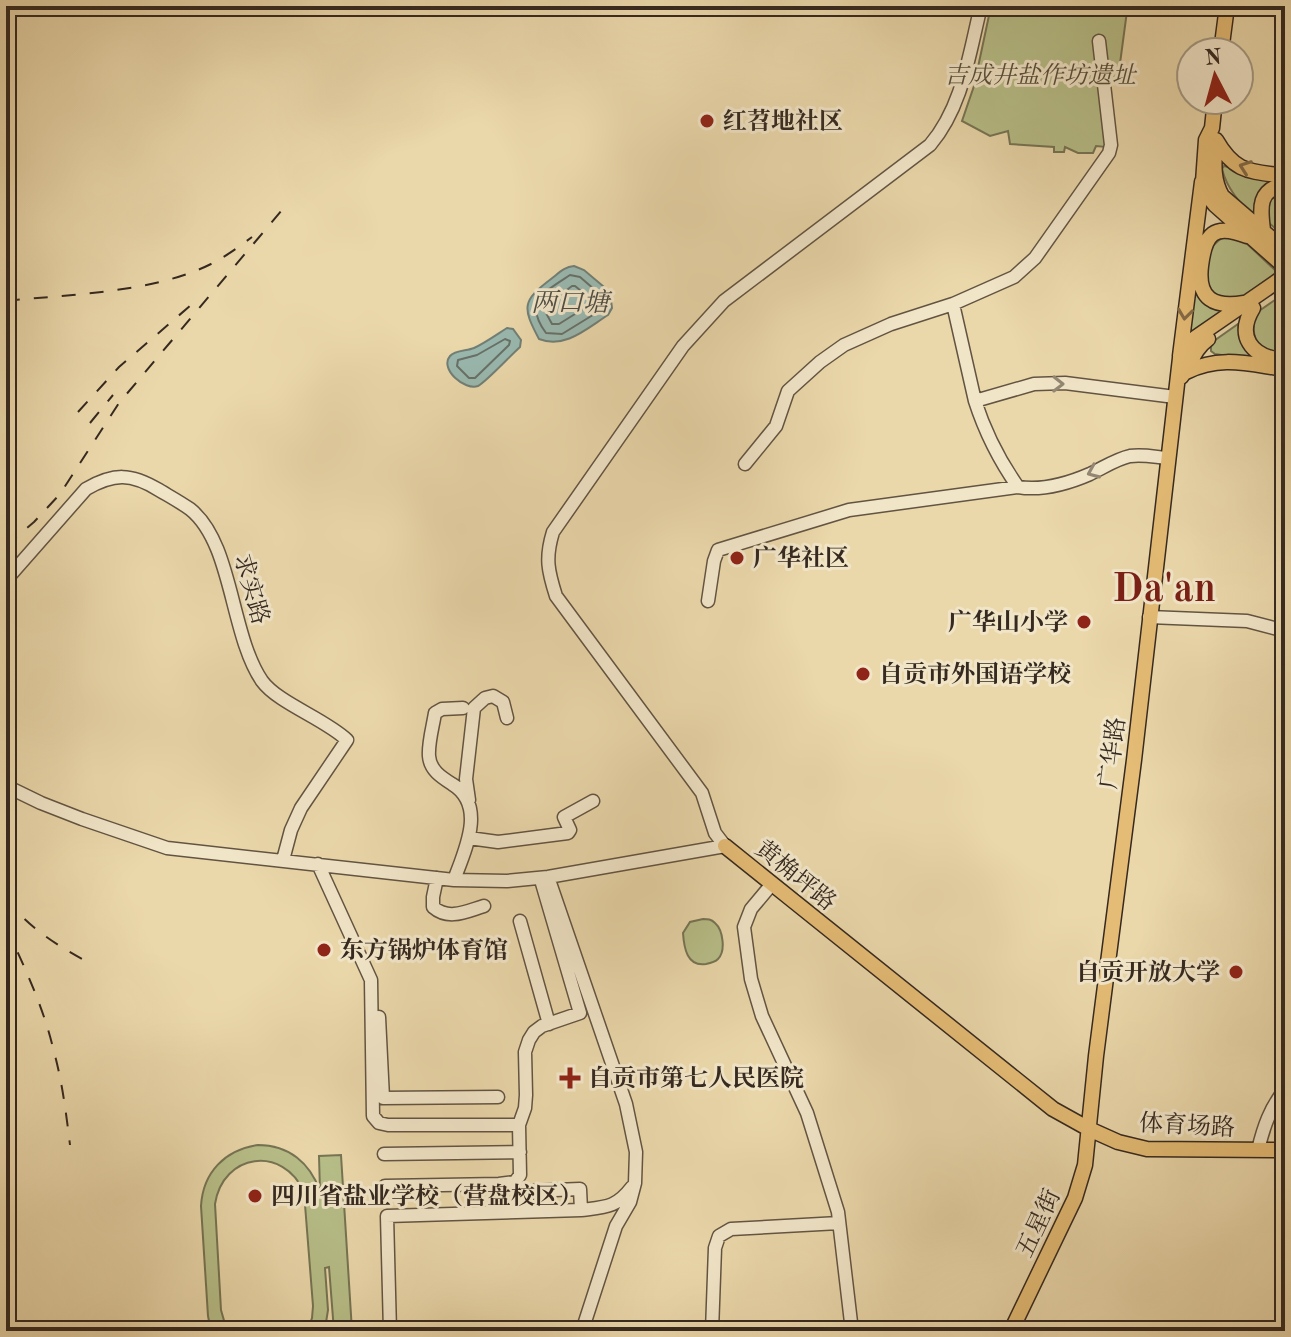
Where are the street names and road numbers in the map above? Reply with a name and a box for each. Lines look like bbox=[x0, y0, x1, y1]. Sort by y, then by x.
street label: 求实路 bbox=[229, 551, 274, 627]
street label: 广华路 bbox=[1095, 716, 1130, 790]
street label: 黄桷坪路 bbox=[750, 835, 841, 916]
street label: 体育场路 bbox=[1138, 1110, 1236, 1141]
street label: 五星街 bbox=[1011, 1185, 1066, 1262]

